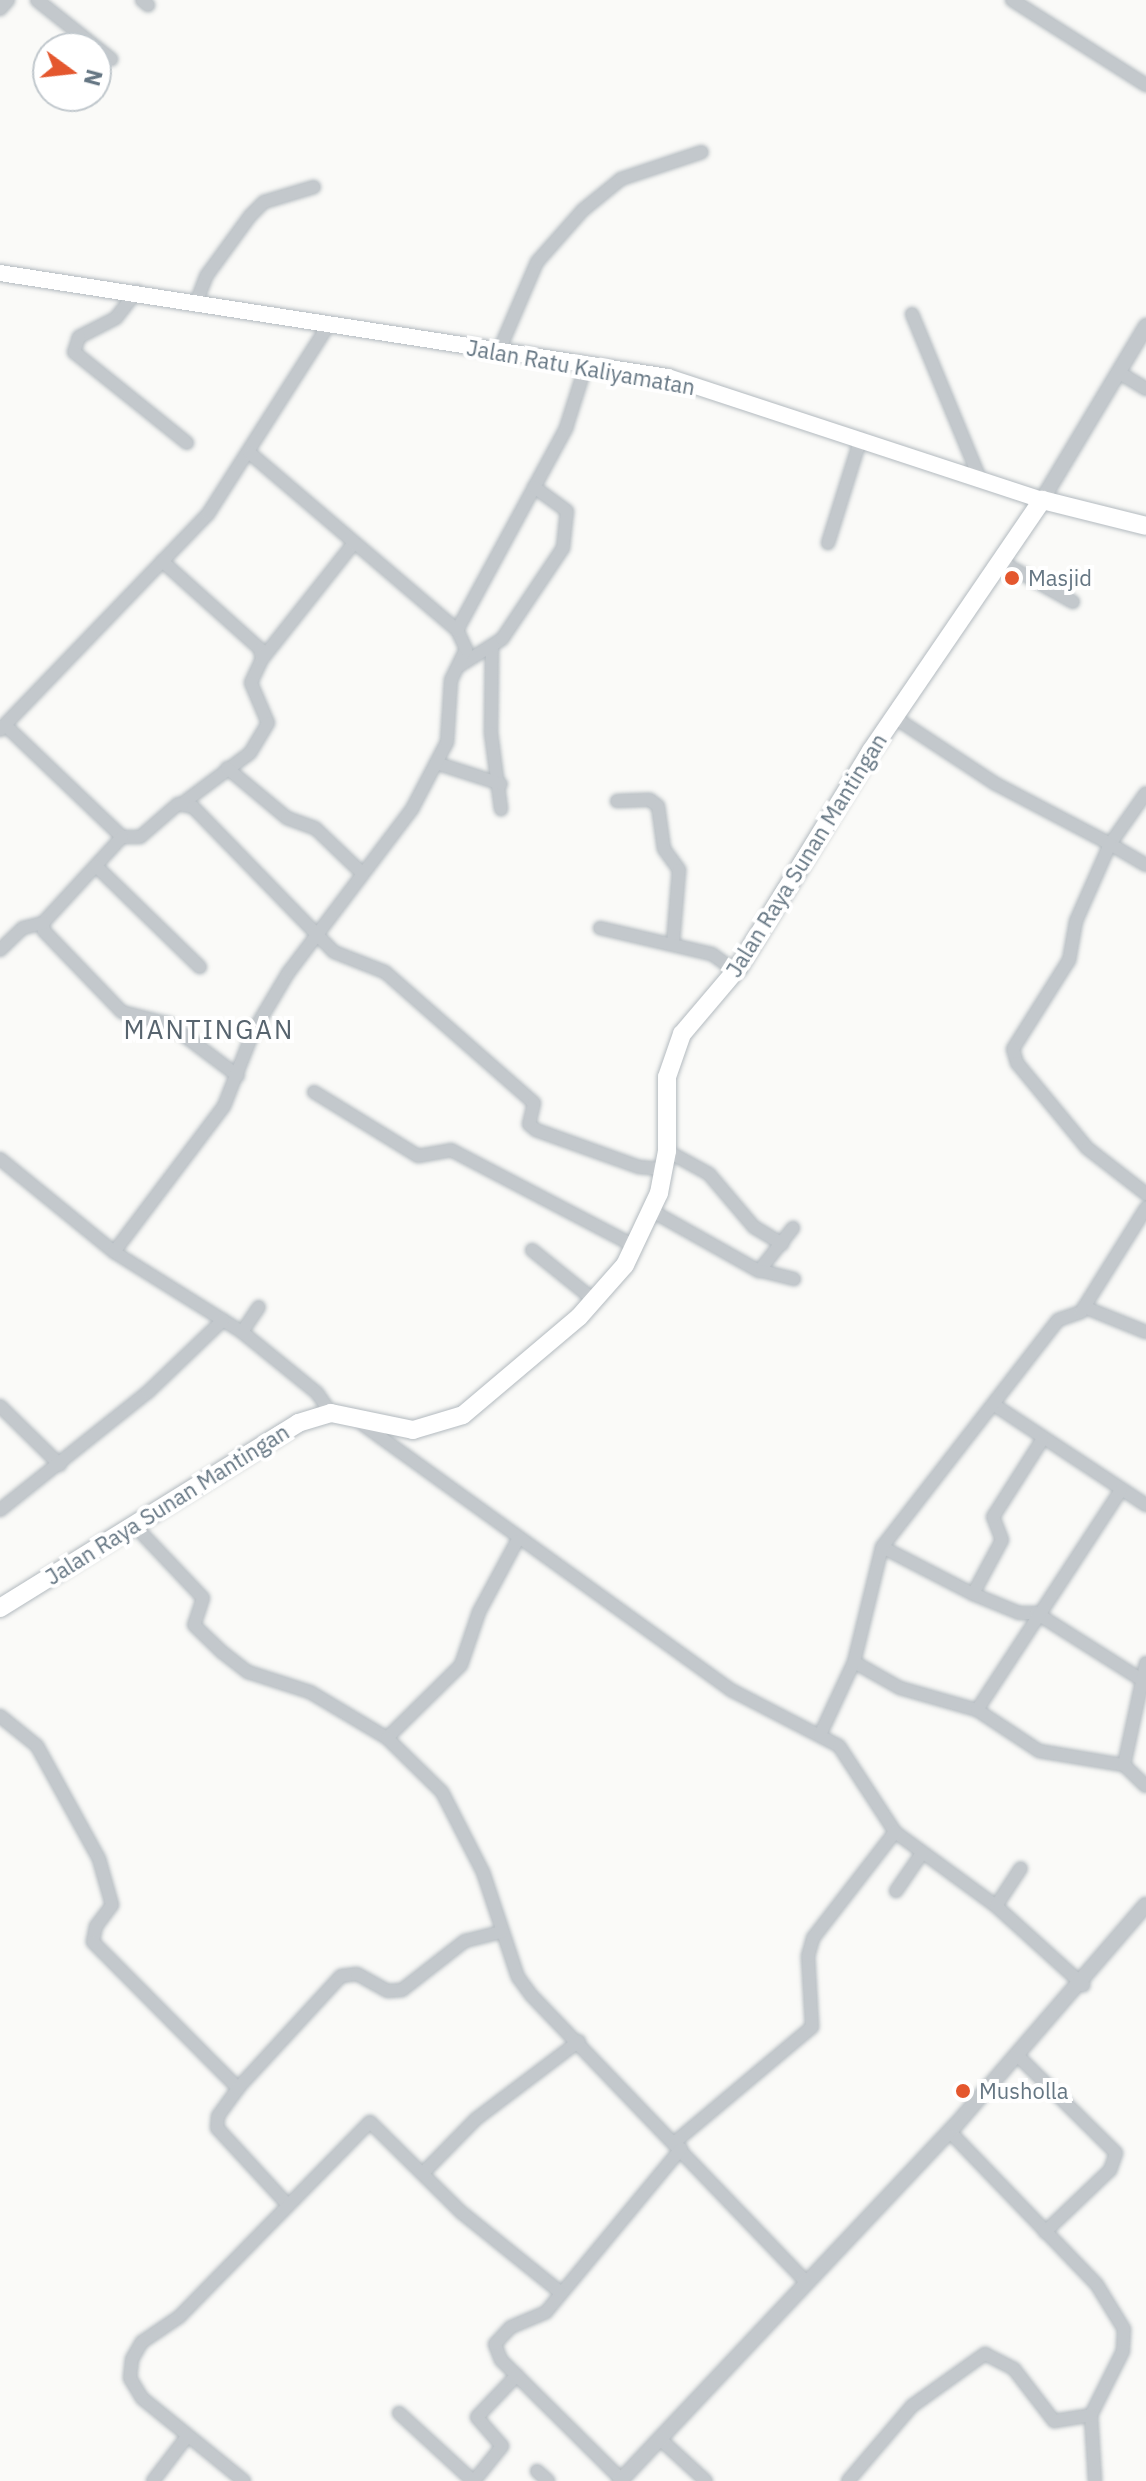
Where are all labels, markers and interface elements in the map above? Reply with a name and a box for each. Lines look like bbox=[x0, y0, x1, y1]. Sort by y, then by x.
north arrow bbox=[32, 32, 112, 112]
text: N bbox=[78, 66, 110, 89]
street label: Jalan Ratu Kaliyamatan bbox=[465, 334, 697, 400]
place label: Masjid bbox=[1028, 565, 1092, 591]
marker: Masjid bbox=[1003, 569, 1021, 587]
street label: Jalan Raya Sunan Mantingan bbox=[720, 728, 892, 982]
district label: MANTINGAN bbox=[124, 1014, 294, 1046]
street label: Jalan Raya Sunan Mantingan bbox=[40, 1418, 294, 1590]
place label: Musholla bbox=[979, 2078, 1068, 2104]
marker: Musholla bbox=[954, 2082, 972, 2100]

